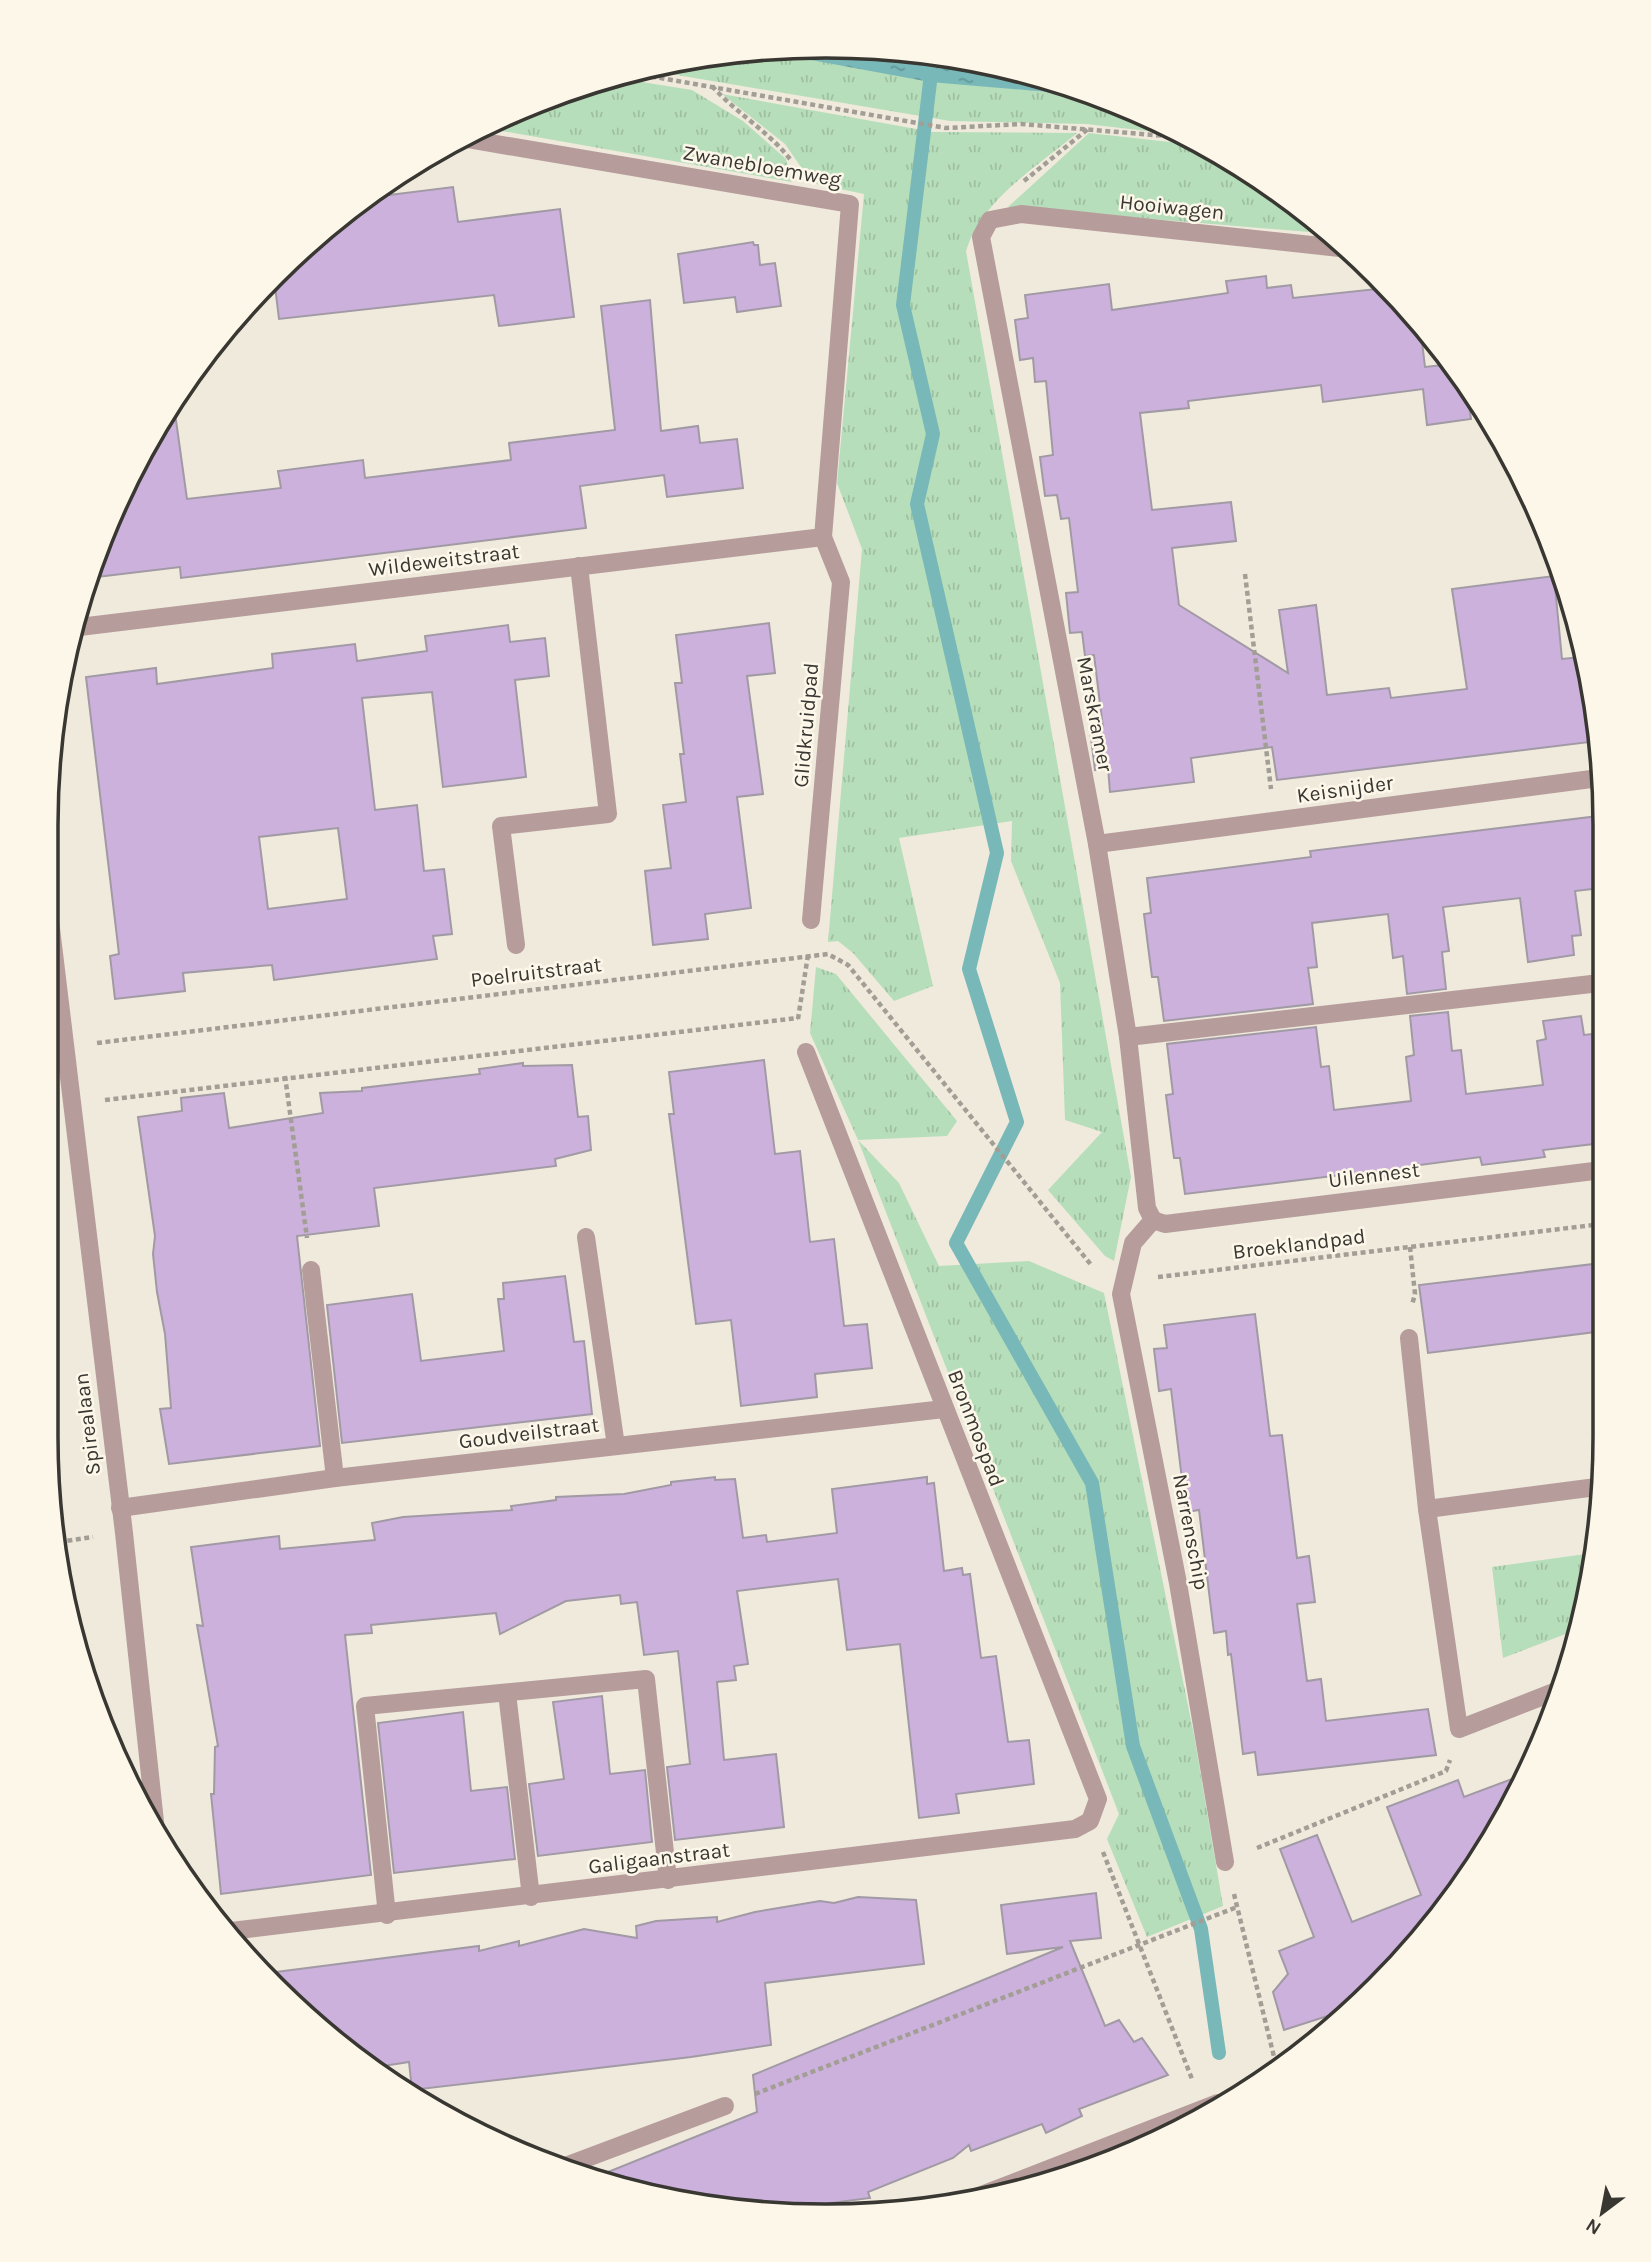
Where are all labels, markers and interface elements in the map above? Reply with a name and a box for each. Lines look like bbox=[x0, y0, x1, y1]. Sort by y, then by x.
street label: Zwanebloemweg bbox=[681, 140, 843, 192]
street label: Hooiwagen bbox=[1118, 190, 1226, 224]
street label: Wildeweitstraat bbox=[367, 539, 521, 581]
street label: Marskramer bbox=[1072, 654, 1118, 774]
street label: Glidkruidpad bbox=[789, 662, 823, 788]
street label: Keisnijder bbox=[1295, 770, 1395, 808]
street label: Poelruitstraat bbox=[469, 952, 603, 992]
street label: Uilennest bbox=[1327, 1157, 1421, 1192]
street label: Broeklandpad bbox=[1231, 1224, 1367, 1264]
street label: Bronmospad bbox=[943, 1366, 1009, 1490]
street label: Spirealaan bbox=[69, 1371, 105, 1477]
street label: Goudveilstraat bbox=[457, 1412, 601, 1454]
street label: Narrenschip bbox=[1168, 1472, 1214, 1592]
street label: Galigaanstraat bbox=[587, 1837, 731, 1879]
north arrow bbox=[1567, 2178, 1637, 2248]
text: N bbox=[1582, 2214, 1605, 2240]

